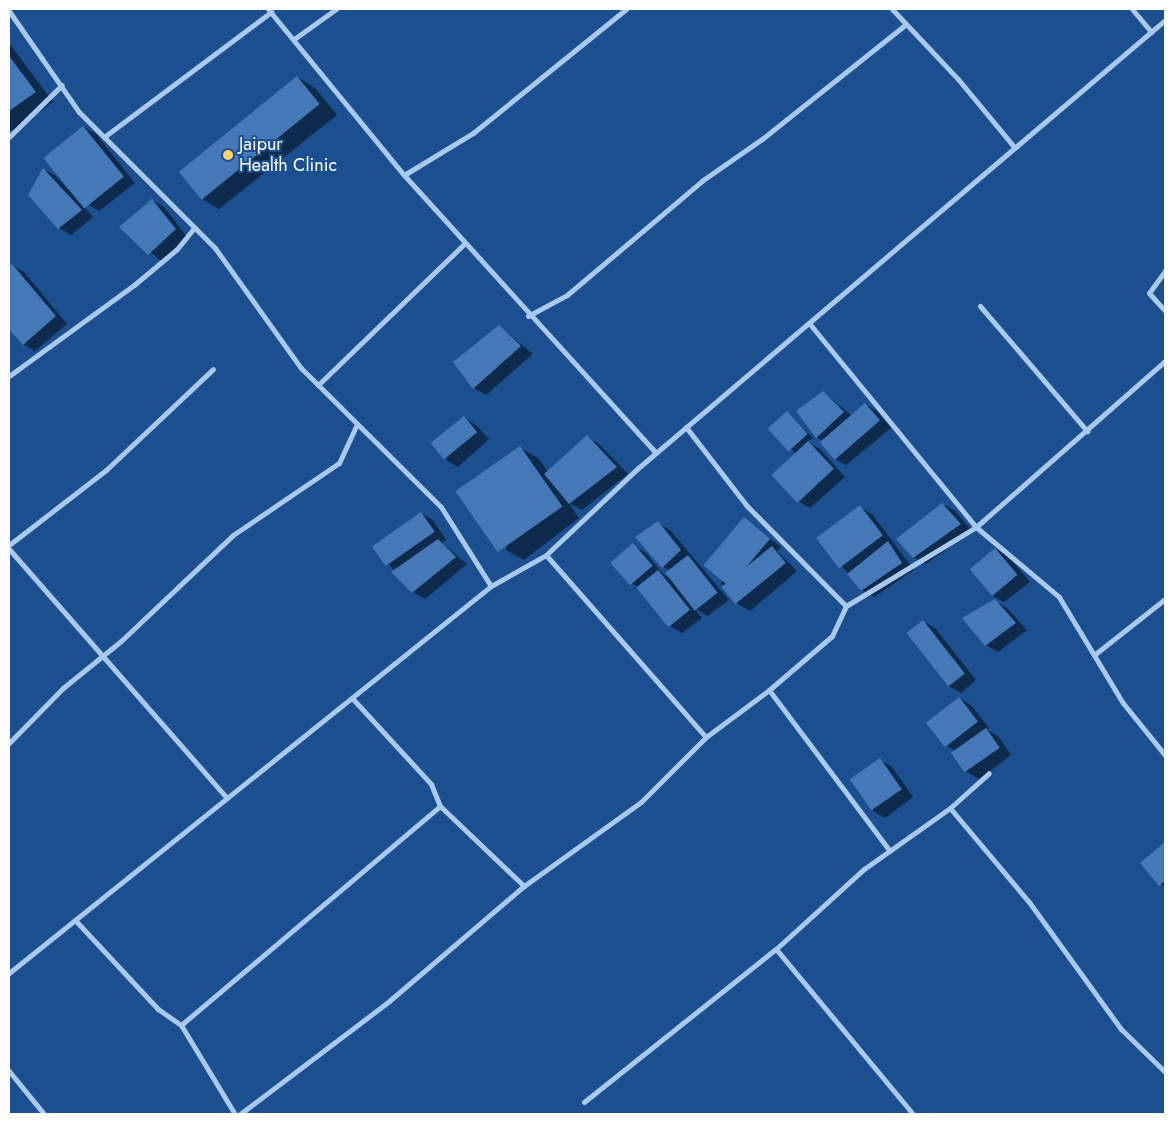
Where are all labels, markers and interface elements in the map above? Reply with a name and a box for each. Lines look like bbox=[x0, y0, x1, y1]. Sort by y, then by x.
place label: Jaipur Health Clinic bbox=[239, 134, 337, 176]
marker: Jaipur Health Clinic bbox=[221, 148, 235, 162]

